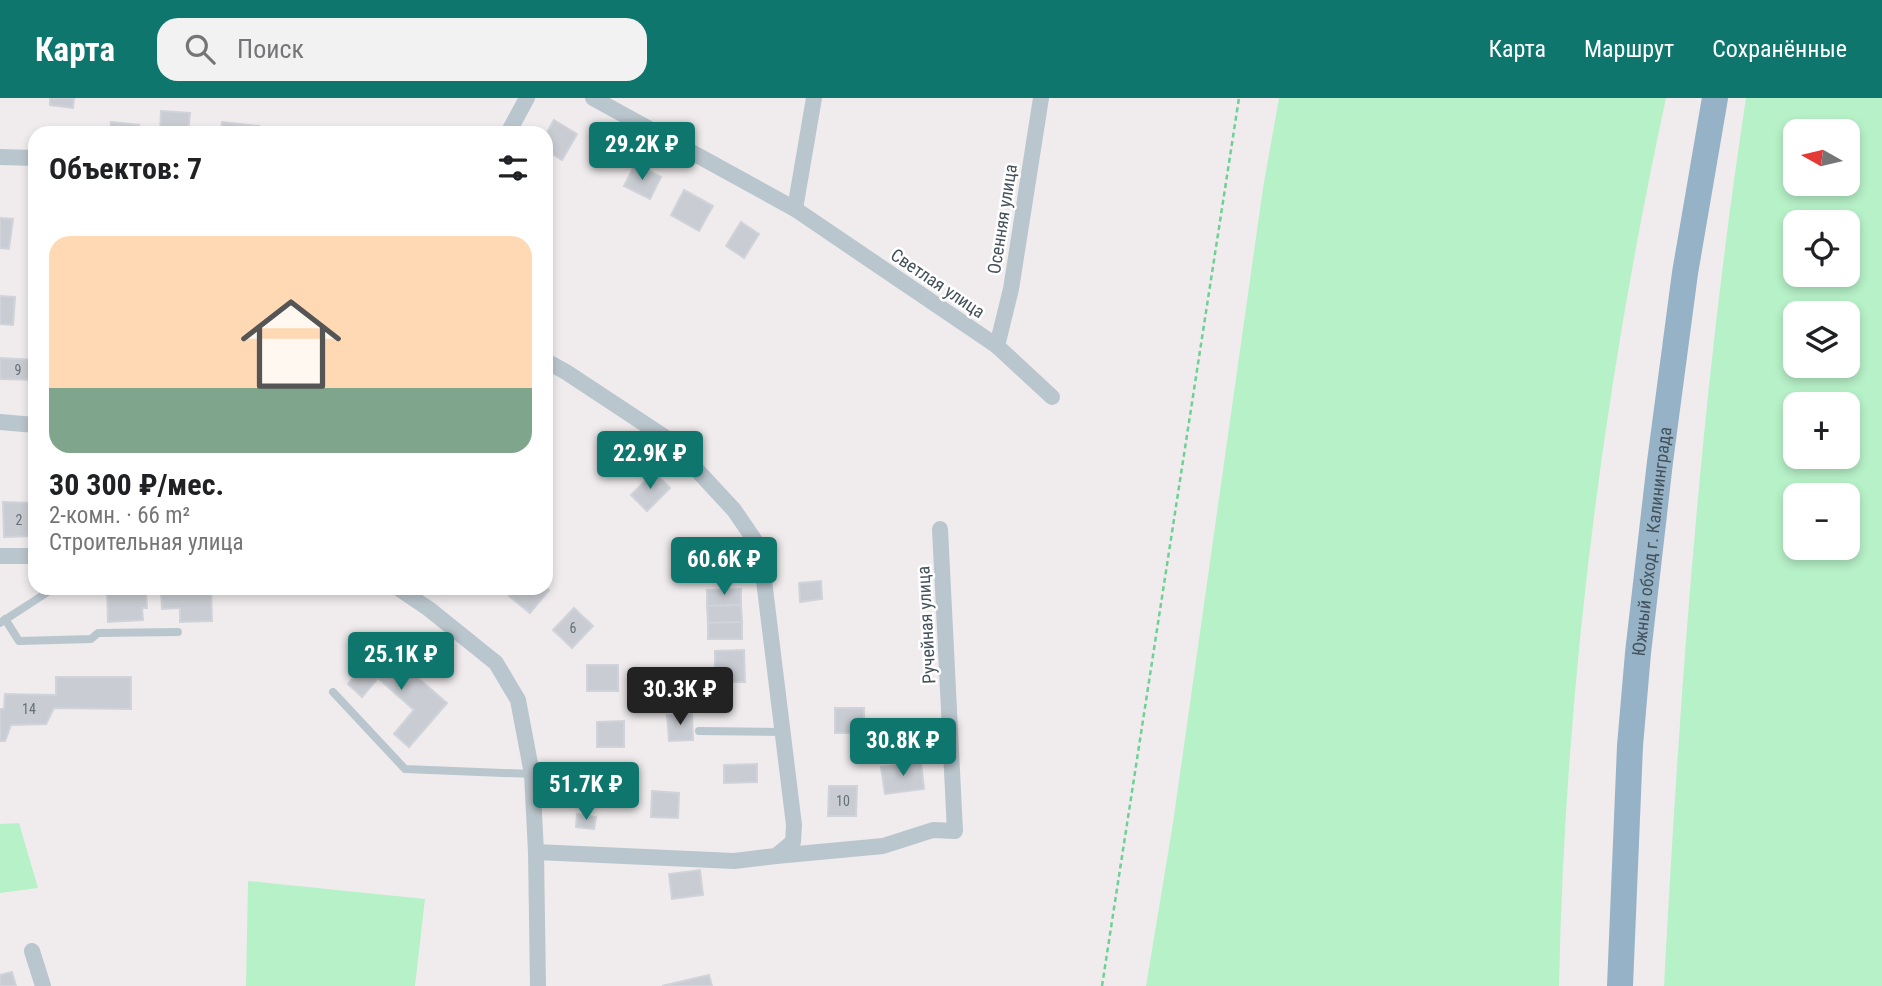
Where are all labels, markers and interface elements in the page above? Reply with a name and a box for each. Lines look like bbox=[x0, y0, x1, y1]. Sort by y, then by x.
search box bbox=[157, 18, 647, 81]
text: Карта bbox=[35, 30, 115, 69]
icon: search bbox=[181, 30, 219, 68]
text: Поиск bbox=[237, 34, 304, 64]
text: Карта bbox=[1489, 35, 1546, 63]
text: Маршрут bbox=[1584, 35, 1674, 63]
text: Сохранённые bbox=[1712, 35, 1847, 63]
north arrow bbox=[1783, 119, 1860, 196]
map controls bbox=[1783, 119, 1860, 560]
pin: 29.2K ₽ bbox=[577, 122, 707, 182]
text: 29.2K ₽ bbox=[605, 131, 679, 158]
icon: filters bbox=[494, 149, 532, 187]
text: Объектов: 7 bbox=[49, 151, 202, 186]
street label: Осенняя улица bbox=[983, 163, 1021, 275]
button: locate bbox=[1783, 210, 1860, 287]
street label: Светлая улица bbox=[887, 244, 989, 322]
icon: home bbox=[228, 281, 354, 407]
button: layers bbox=[1783, 301, 1860, 378]
house number: 9 bbox=[15, 362, 21, 378]
button: + bbox=[1783, 392, 1860, 469]
street label: Южный обход г. Калининграда bbox=[1627, 425, 1675, 657]
pin: 22.9K ₽ bbox=[585, 432, 715, 491]
text: 22.9K ₽ bbox=[613, 440, 687, 467]
text: 30 300 ₽/мес. bbox=[49, 467, 224, 502]
button: − bbox=[1783, 483, 1860, 560]
text: 2-комн. · 66 m² bbox=[49, 502, 190, 529]
house number: 2 bbox=[16, 512, 23, 528]
text: Строительная улица bbox=[49, 529, 244, 556]
pin: 60.6K ₽ bbox=[659, 538, 789, 597]
text: 60.6K ₽ bbox=[687, 546, 761, 573]
street label: Ручейная улица bbox=[912, 566, 940, 684]
house number: 6 bbox=[570, 620, 577, 636]
pin: 25.1K ₽ bbox=[336, 632, 466, 692]
text: 25.1K ₽ bbox=[364, 641, 438, 668]
pin: 30.3K ₽ bbox=[615, 668, 745, 727]
text: 30.3K ₽ bbox=[643, 676, 717, 703]
house number: 14 bbox=[22, 701, 36, 717]
pin: 30.8K ₽ bbox=[838, 718, 968, 778]
text: 30.8K ₽ bbox=[866, 727, 940, 754]
pin: 51.7K ₽ bbox=[521, 762, 651, 822]
text: 51.7K ₽ bbox=[549, 771, 623, 798]
house number: 10 bbox=[836, 793, 850, 809]

